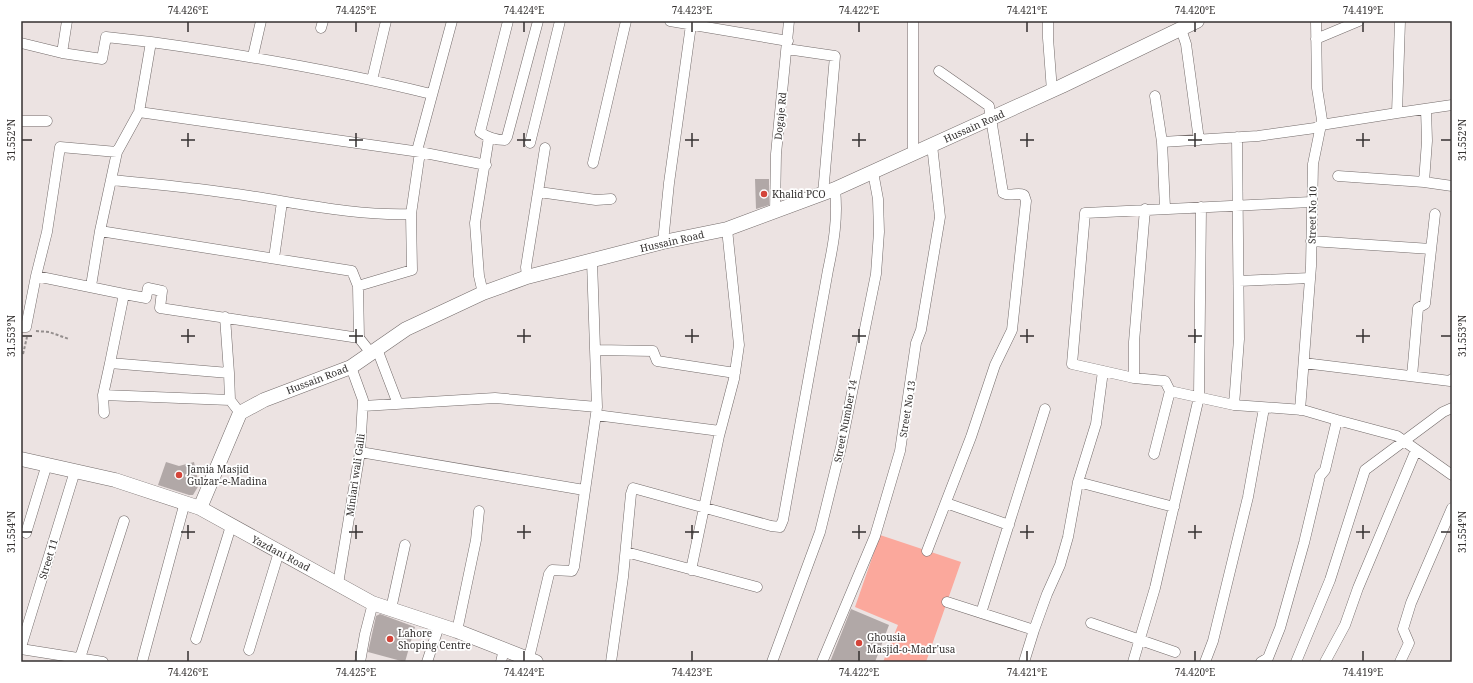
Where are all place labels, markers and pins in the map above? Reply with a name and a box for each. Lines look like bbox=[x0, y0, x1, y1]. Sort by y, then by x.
place label: Khalid PCO bbox=[772, 187, 826, 201]
marker: Khalid PCO bbox=[759, 189, 769, 199]
place label: Jamia Masjid Gulzar-e-Madina bbox=[186, 462, 267, 488]
marker: Jamia Masjid Gulzar-e-Madina bbox=[174, 470, 184, 480]
place label: Lahore Shoping Centre bbox=[398, 626, 471, 652]
place label: Ghousia Masjid-o-Madr'usa bbox=[867, 630, 956, 656]
marker: Lahore Shoping Centre bbox=[385, 634, 395, 644]
marker: Ghousia Masjid-o-Madr'usa bbox=[854, 638, 864, 648]

